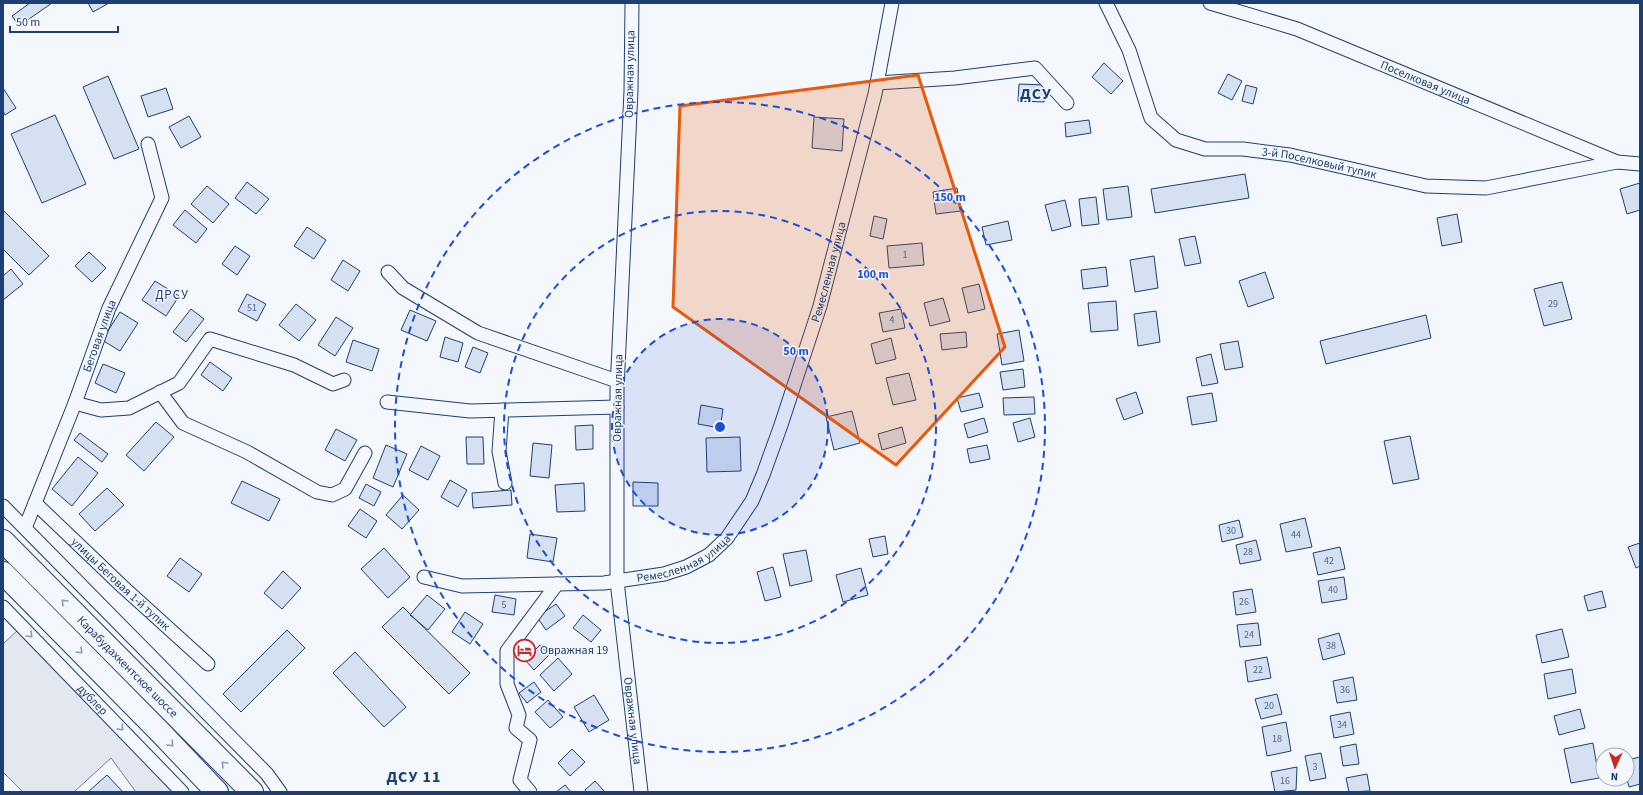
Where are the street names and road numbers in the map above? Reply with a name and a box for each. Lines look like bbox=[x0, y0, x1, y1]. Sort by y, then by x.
street label: Овражная улица bbox=[621, 30, 639, 118]
street label: Поселковая улица bbox=[1378, 56, 1473, 109]
street label: 3-й Поселковый тупик bbox=[1261, 143, 1378, 183]
street label: Ремесленная улица bbox=[807, 220, 850, 324]
street label: Беговая улица bbox=[78, 297, 120, 375]
street label: Овражная улица bbox=[609, 354, 627, 442]
street label: Ремесленная улица bbox=[635, 530, 734, 586]
street label: улицы Беговая 1-й тупик bbox=[67, 533, 174, 634]
street label: Карабудахкентское шоссе bbox=[73, 612, 182, 721]
street label: Овражная улица bbox=[619, 676, 646, 765]
street label: дублер bbox=[74, 680, 112, 719]

